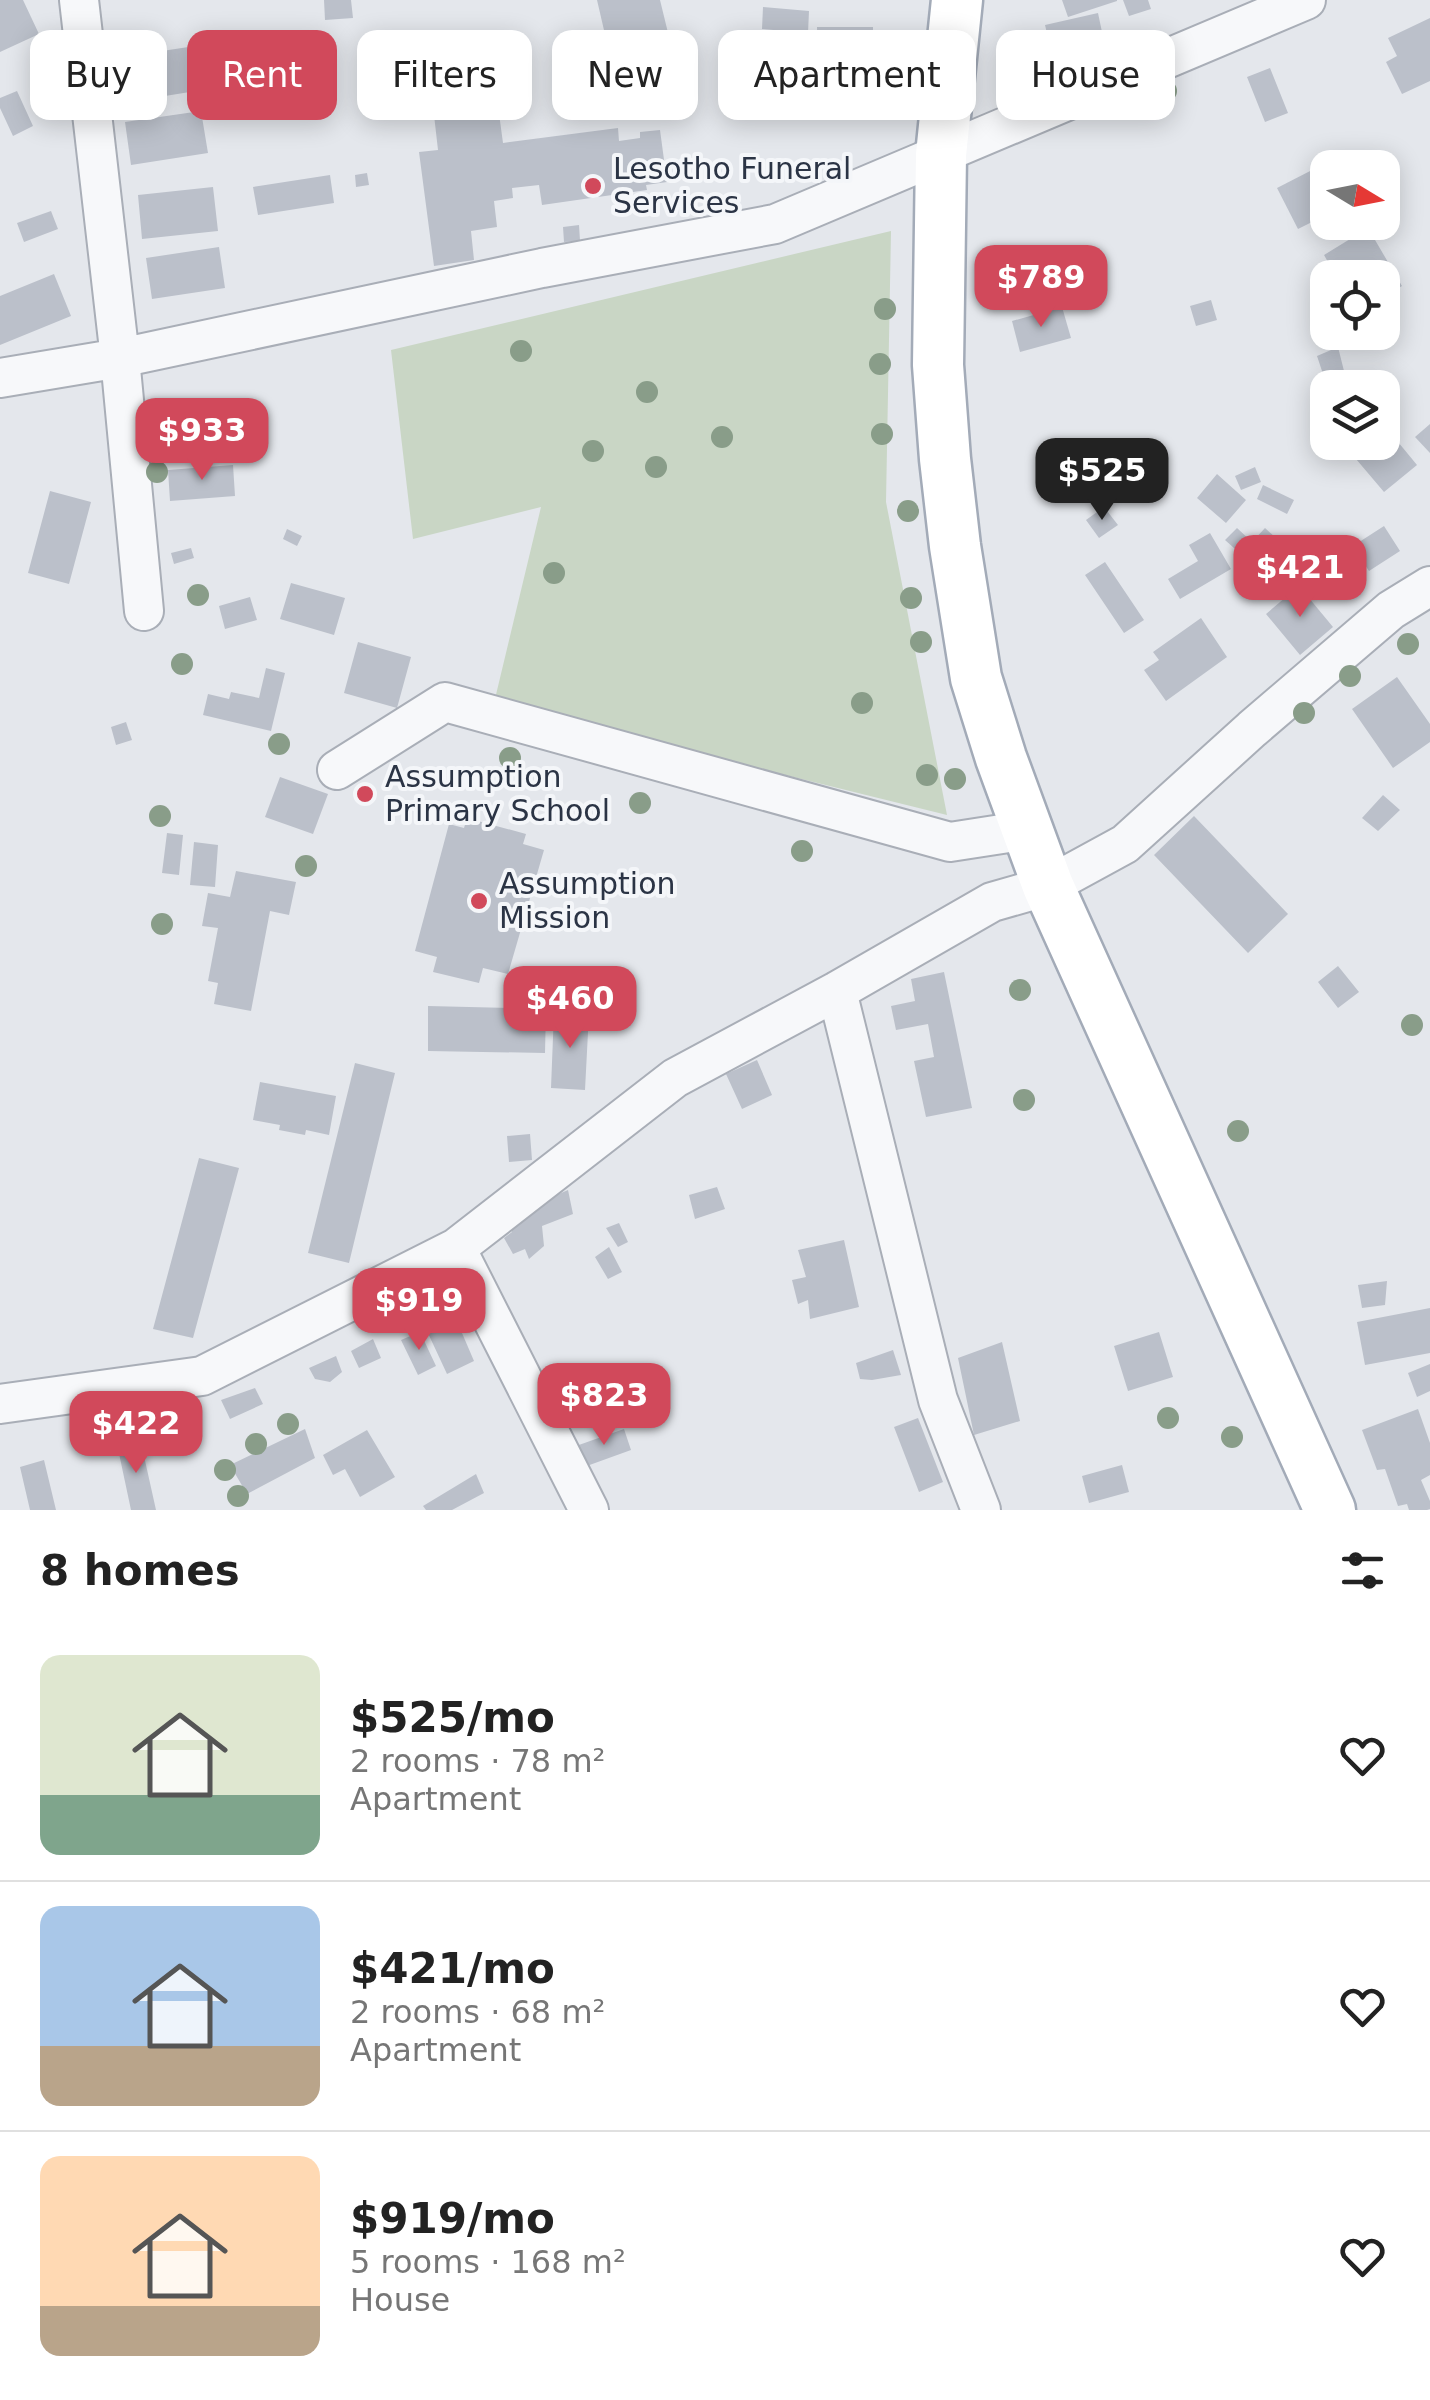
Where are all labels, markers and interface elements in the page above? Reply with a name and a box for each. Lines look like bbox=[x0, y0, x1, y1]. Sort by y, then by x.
chip: Buy bbox=[30, 30, 167, 120]
chip: Rent bbox=[187, 30, 337, 120]
chip: Filters bbox=[357, 30, 532, 120]
chip: New bbox=[552, 30, 698, 120]
chip: Apartment bbox=[718, 30, 976, 120]
chip: House bbox=[996, 30, 1175, 120]
north arrow bbox=[1310, 150, 1400, 240]
map controls bbox=[1310, 150, 1400, 460]
place label: Lesotho Funeral Services bbox=[613, 151, 851, 220]
marker: Lesotho Funeral Services bbox=[582, 175, 604, 197]
pin: $789 bbox=[982, 245, 1100, 330]
text: $789 bbox=[996, 258, 1086, 296]
button: locate bbox=[1310, 260, 1400, 350]
button: layers bbox=[1310, 370, 1400, 460]
pin: $933 bbox=[143, 398, 261, 483]
text: $933 bbox=[157, 411, 247, 449]
pin: $525 bbox=[1043, 438, 1161, 523]
text: $525 bbox=[1057, 451, 1147, 489]
pin: $421 bbox=[1241, 535, 1359, 620]
text: $421 bbox=[1255, 548, 1345, 586]
place label: Assumption Primary School bbox=[385, 759, 610, 828]
marker: Assumption Primary School bbox=[354, 783, 376, 805]
place label: Assumption Mission bbox=[499, 866, 676, 935]
marker: Assumption Mission bbox=[468, 890, 490, 912]
pin: $460 bbox=[511, 966, 629, 1051]
text: $460 bbox=[525, 979, 615, 1017]
pin: $919 bbox=[360, 1268, 478, 1353]
text: $919 bbox=[374, 1281, 464, 1319]
pin: $823 bbox=[545, 1363, 663, 1448]
text: $823 bbox=[559, 1376, 649, 1414]
pin: $422 bbox=[77, 1391, 195, 1476]
text: $422 bbox=[91, 1404, 181, 1442]
icon: filters bbox=[1335, 1543, 1390, 1598]
text: 8 homes bbox=[40, 1546, 240, 1595]
text: $525/mo bbox=[350, 1693, 555, 1742]
icon: home bbox=[120, 1695, 240, 1815]
icon: heart bbox=[1335, 1728, 1390, 1783]
text: 2 rooms · 78 m² bbox=[350, 1742, 605, 1780]
text: Apartment bbox=[350, 1780, 521, 1818]
text: $421/mo bbox=[350, 1944, 555, 1993]
icon: home bbox=[120, 1946, 240, 2066]
icon: heart bbox=[1335, 1979, 1390, 2034]
text: 2 rooms · 68 m² bbox=[350, 1993, 605, 2031]
text: Apartment bbox=[350, 2031, 521, 2069]
text: $919/mo bbox=[350, 2194, 555, 2243]
icon: home bbox=[120, 2196, 240, 2316]
icon: heart bbox=[1335, 2229, 1390, 2284]
text: 5 rooms · 168 m² bbox=[350, 2243, 626, 2281]
text: House bbox=[350, 2281, 450, 2319]

